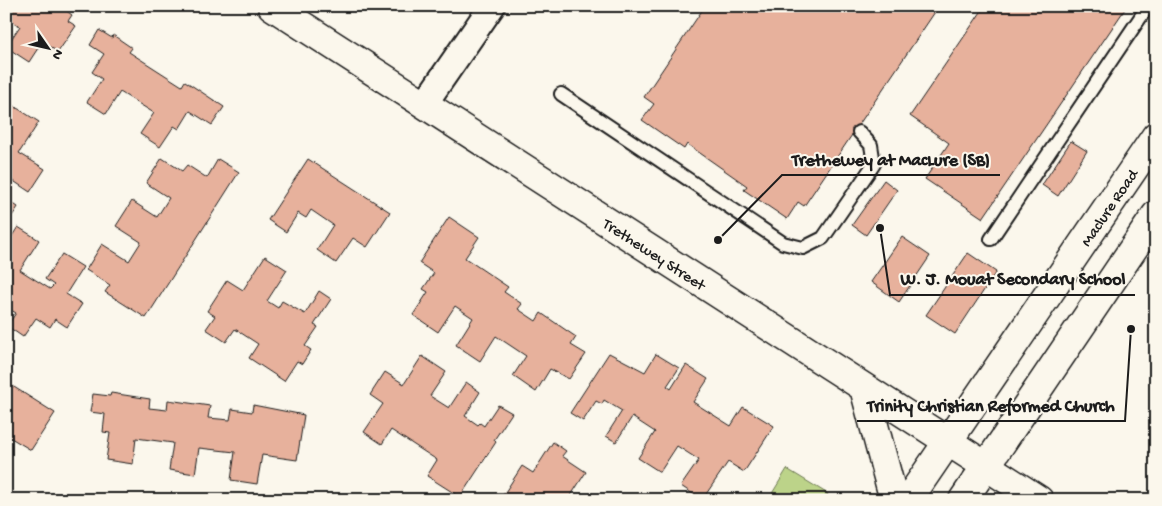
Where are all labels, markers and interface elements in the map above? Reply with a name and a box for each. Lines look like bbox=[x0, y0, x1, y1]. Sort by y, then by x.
north arrow bbox=[22, 22, 72, 72]
text: N bbox=[47, 45, 66, 62]
callout: Trethewey at MacLure (SB) bbox=[782, 142, 1000, 175]
text: Trethewey at MacLure (SB) bbox=[790, 151, 990, 172]
street label: Maclure Road bbox=[1078, 165, 1145, 251]
street label: Trethewey Street bbox=[597, 215, 709, 297]
callout: W. J. Mouat Secondary School bbox=[890, 262, 1135, 295]
text: W. J. Mouat Secondary School bbox=[899, 270, 1126, 291]
callout: Trinity Christian Reformed Church bbox=[857, 388, 1125, 421]
text: Trinity Christian Reformed Church bbox=[865, 397, 1115, 418]

